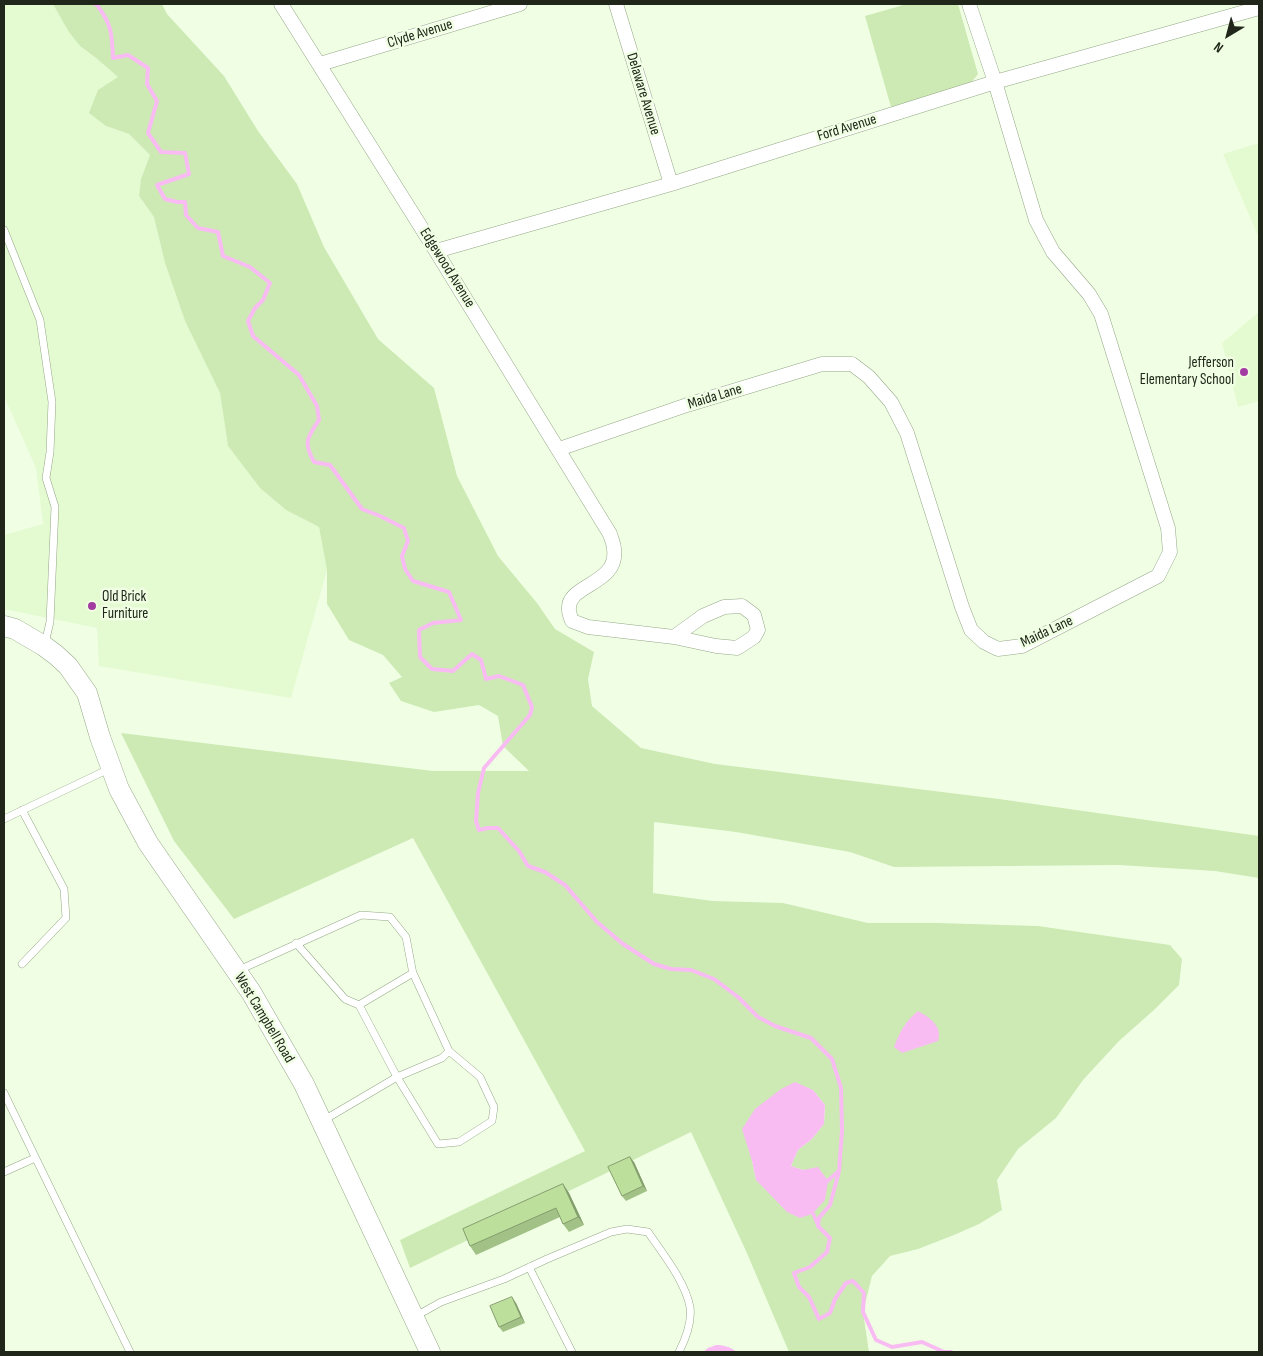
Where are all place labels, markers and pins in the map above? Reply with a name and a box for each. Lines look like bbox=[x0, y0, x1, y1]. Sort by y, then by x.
place label: Jefferson Elementary School bbox=[1140, 354, 1234, 389]
marker: Jefferson Elementary School bbox=[1238, 366, 1250, 378]
place label: Old Brick Furniture bbox=[102, 588, 148, 623]
marker: Old Brick Furniture bbox=[86, 600, 98, 612]

